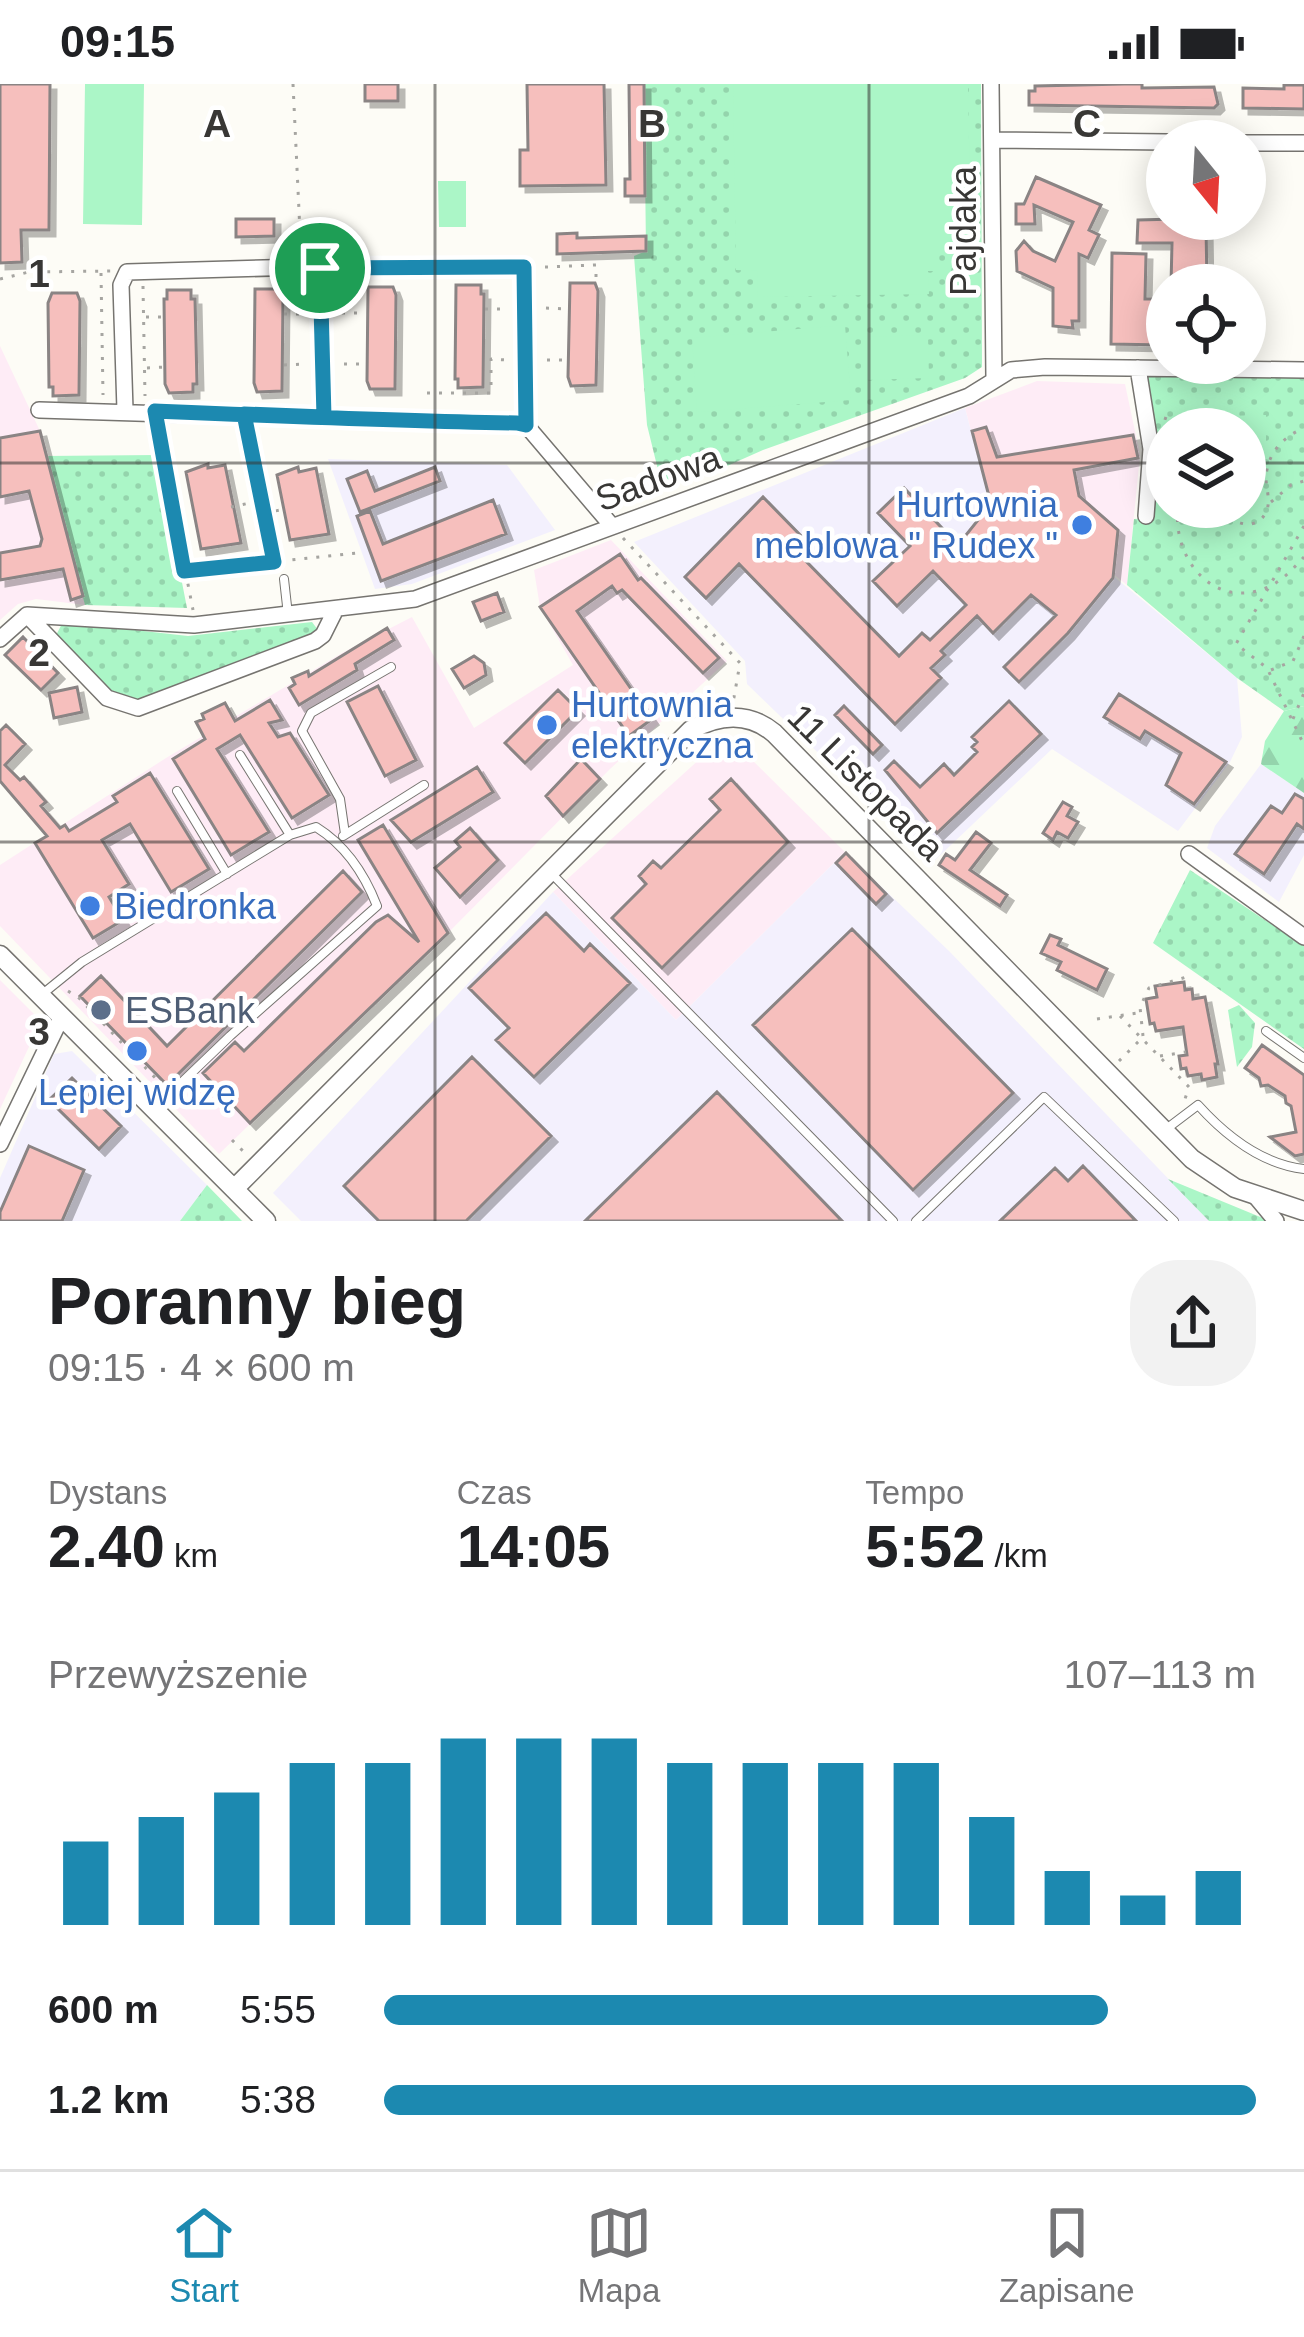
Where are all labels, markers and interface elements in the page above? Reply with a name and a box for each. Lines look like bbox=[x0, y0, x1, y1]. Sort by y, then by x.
text: 09:15 bbox=[60, 16, 175, 67]
text: A bbox=[203, 102, 231, 145]
text: B bbox=[638, 102, 666, 145]
text: C bbox=[1073, 102, 1101, 145]
north arrow bbox=[1146, 120, 1266, 240]
map controls bbox=[1146, 120, 1266, 528]
street label: Pajdaka bbox=[943, 165, 984, 296]
pin bbox=[269, 217, 371, 319]
icon: arrive bbox=[287, 235, 353, 301]
text: 1 bbox=[28, 252, 50, 295]
button: locate bbox=[1146, 264, 1266, 384]
button: layers bbox=[1146, 408, 1266, 528]
street label: Sadowa bbox=[590, 436, 727, 520]
place label: Hurtownia meblowa " Rudex " bbox=[754, 484, 1059, 566]
marker: Hurtownia meblowa " Rudex " bbox=[1069, 512, 1095, 538]
text: 2 bbox=[28, 631, 50, 674]
place label: Hurtownia elektryczna bbox=[571, 684, 754, 766]
street label: 11 Listopada bbox=[780, 696, 953, 869]
marker: Hurtownia elektryczna bbox=[534, 712, 560, 738]
place label: Biedronka bbox=[114, 886, 277, 927]
marker: Biedronka bbox=[77, 893, 103, 919]
place label: ESBank bbox=[125, 990, 256, 1031]
marker: ESBank bbox=[88, 997, 114, 1023]
text: 3 bbox=[28, 1010, 50, 1053]
marker: Lepiej widzę bbox=[124, 1038, 150, 1064]
place label: Lepiej widzę bbox=[38, 1072, 236, 1113]
button: share bbox=[1130, 1260, 1256, 1386]
text: Poranny bieg bbox=[48, 1264, 466, 1338]
text: 09:15 · 4 × 600 m bbox=[48, 1346, 355, 1389]
text: Dystans bbox=[48, 1474, 167, 1511]
text: Czas bbox=[457, 1474, 532, 1511]
text: Tempo bbox=[865, 1474, 964, 1511]
text: 2.40 bbox=[48, 1513, 165, 1580]
text: 14:05 bbox=[457, 1513, 610, 1580]
text: 5:52 bbox=[865, 1513, 985, 1580]
text: km bbox=[165, 1537, 218, 1574]
text: /km bbox=[985, 1537, 1048, 1574]
text: Przewyższenie bbox=[48, 1653, 308, 1696]
text: 107–113 m bbox=[1064, 1653, 1256, 1696]
text: 600 m bbox=[48, 1988, 159, 2031]
text: 5:55 bbox=[240, 1988, 316, 2031]
text: 1.2 km bbox=[48, 2078, 169, 2121]
text: 5:38 bbox=[240, 2078, 316, 2121]
tab: Start bbox=[169, 2200, 239, 2310]
tab: Mapa bbox=[578, 2200, 660, 2310]
tab: Zapisane bbox=[999, 2200, 1135, 2310]

